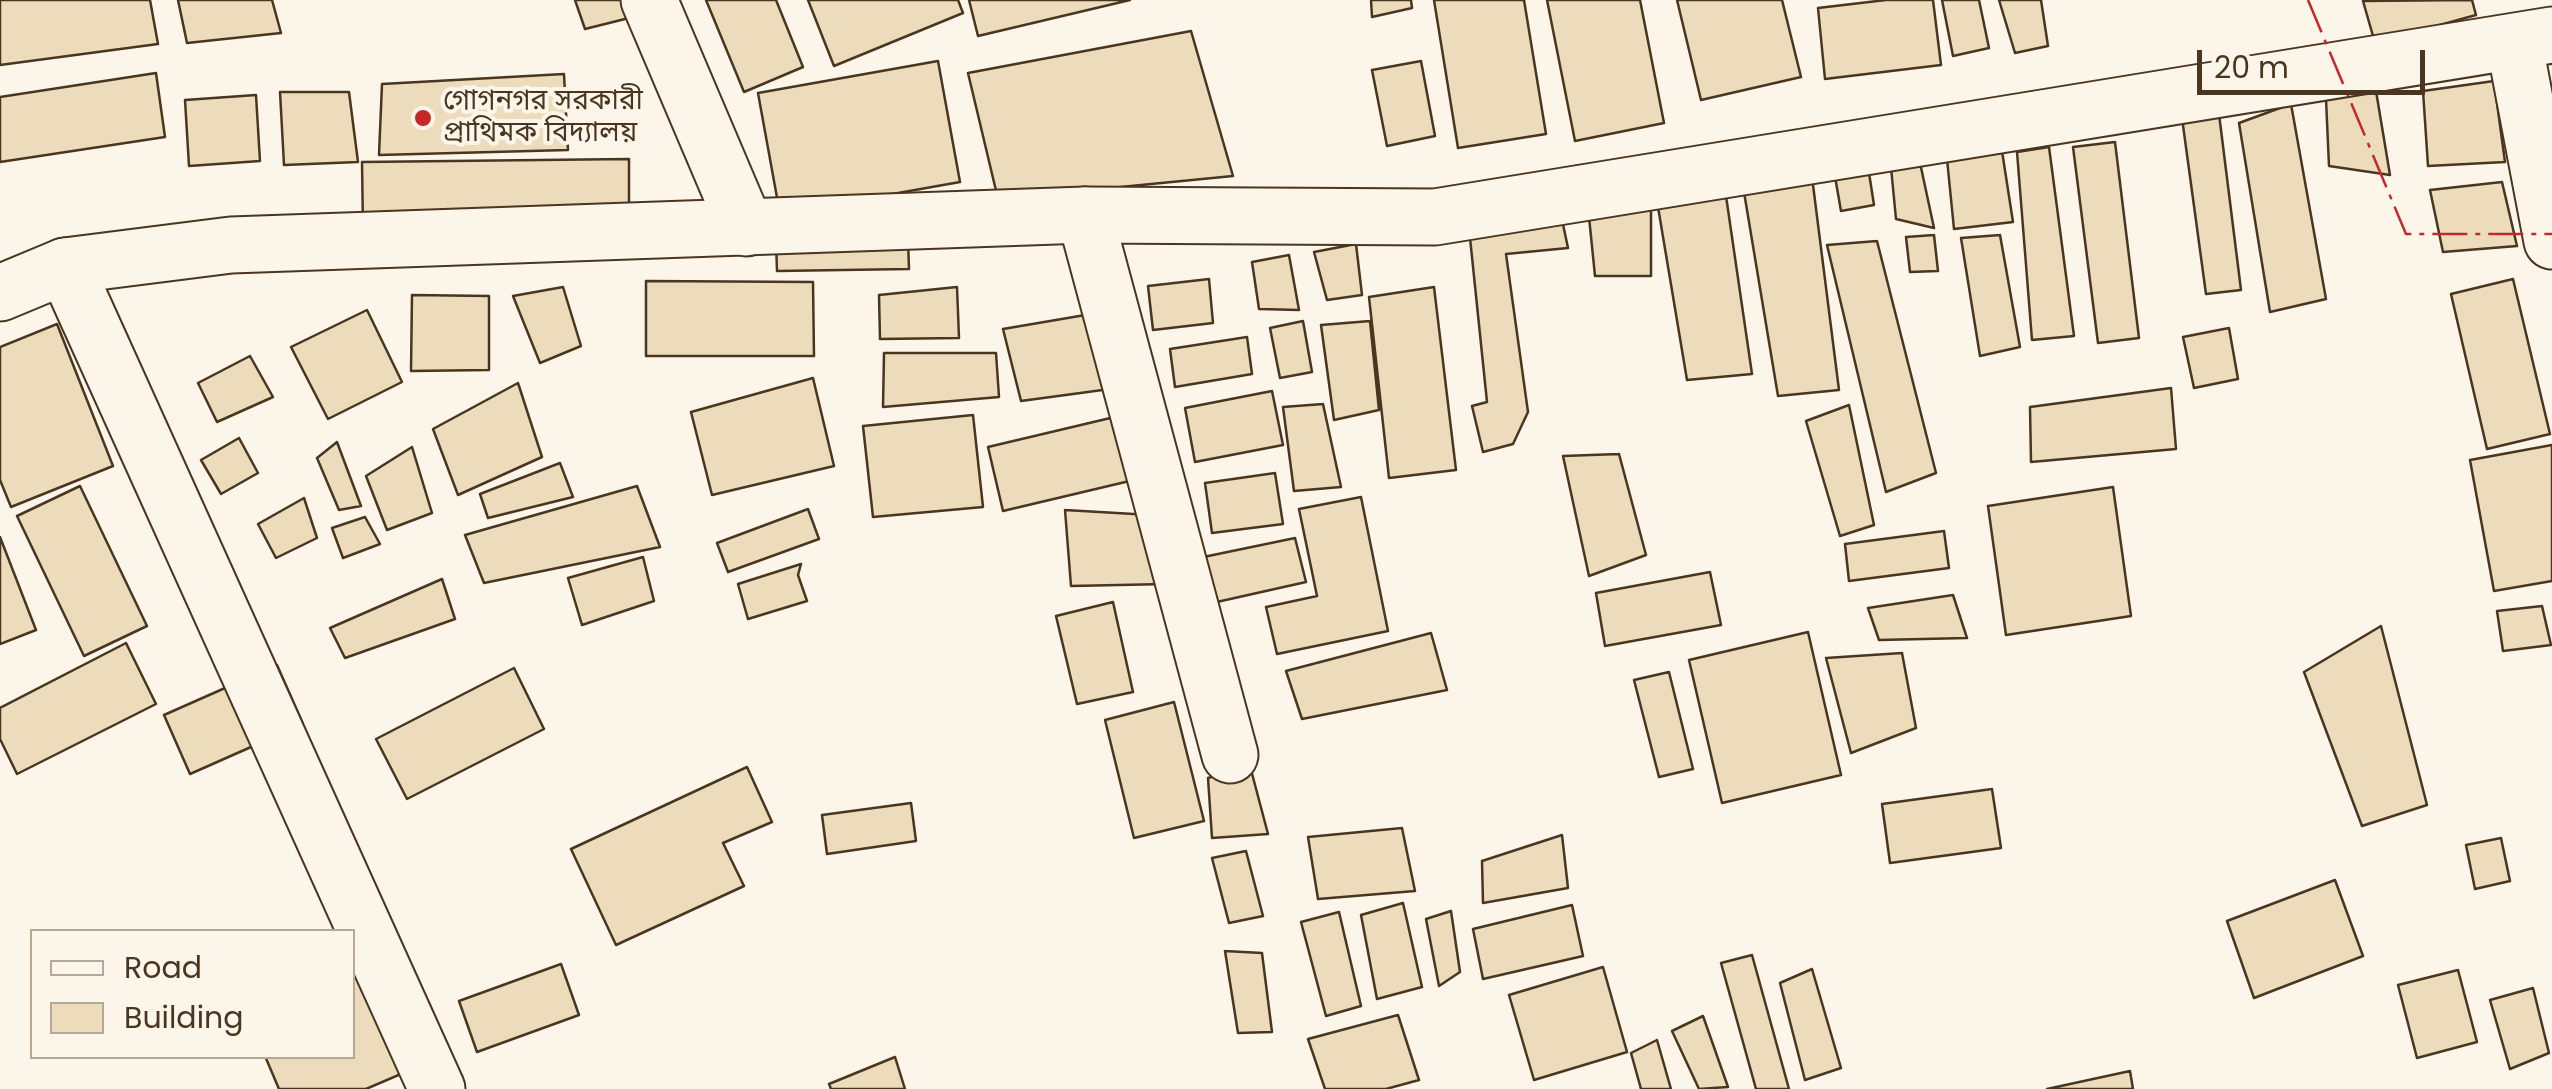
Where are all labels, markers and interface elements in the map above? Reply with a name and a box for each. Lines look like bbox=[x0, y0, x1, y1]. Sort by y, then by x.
scale bar bbox=[2202, 30, 2430, 92]
text: 20 m bbox=[2214, 46, 2289, 89]
place label: গোগনগর সরকারী প্রাথিমক বিদ্যালয় bbox=[443, 85, 643, 151]
marker: গোগনগর সরকারী প্রাথিমক বিদ্যালয় bbox=[412, 107, 434, 129]
legend bbox=[30, 929, 355, 1059]
text: Road bbox=[124, 946, 202, 989]
text: Building bbox=[124, 996, 244, 1039]

